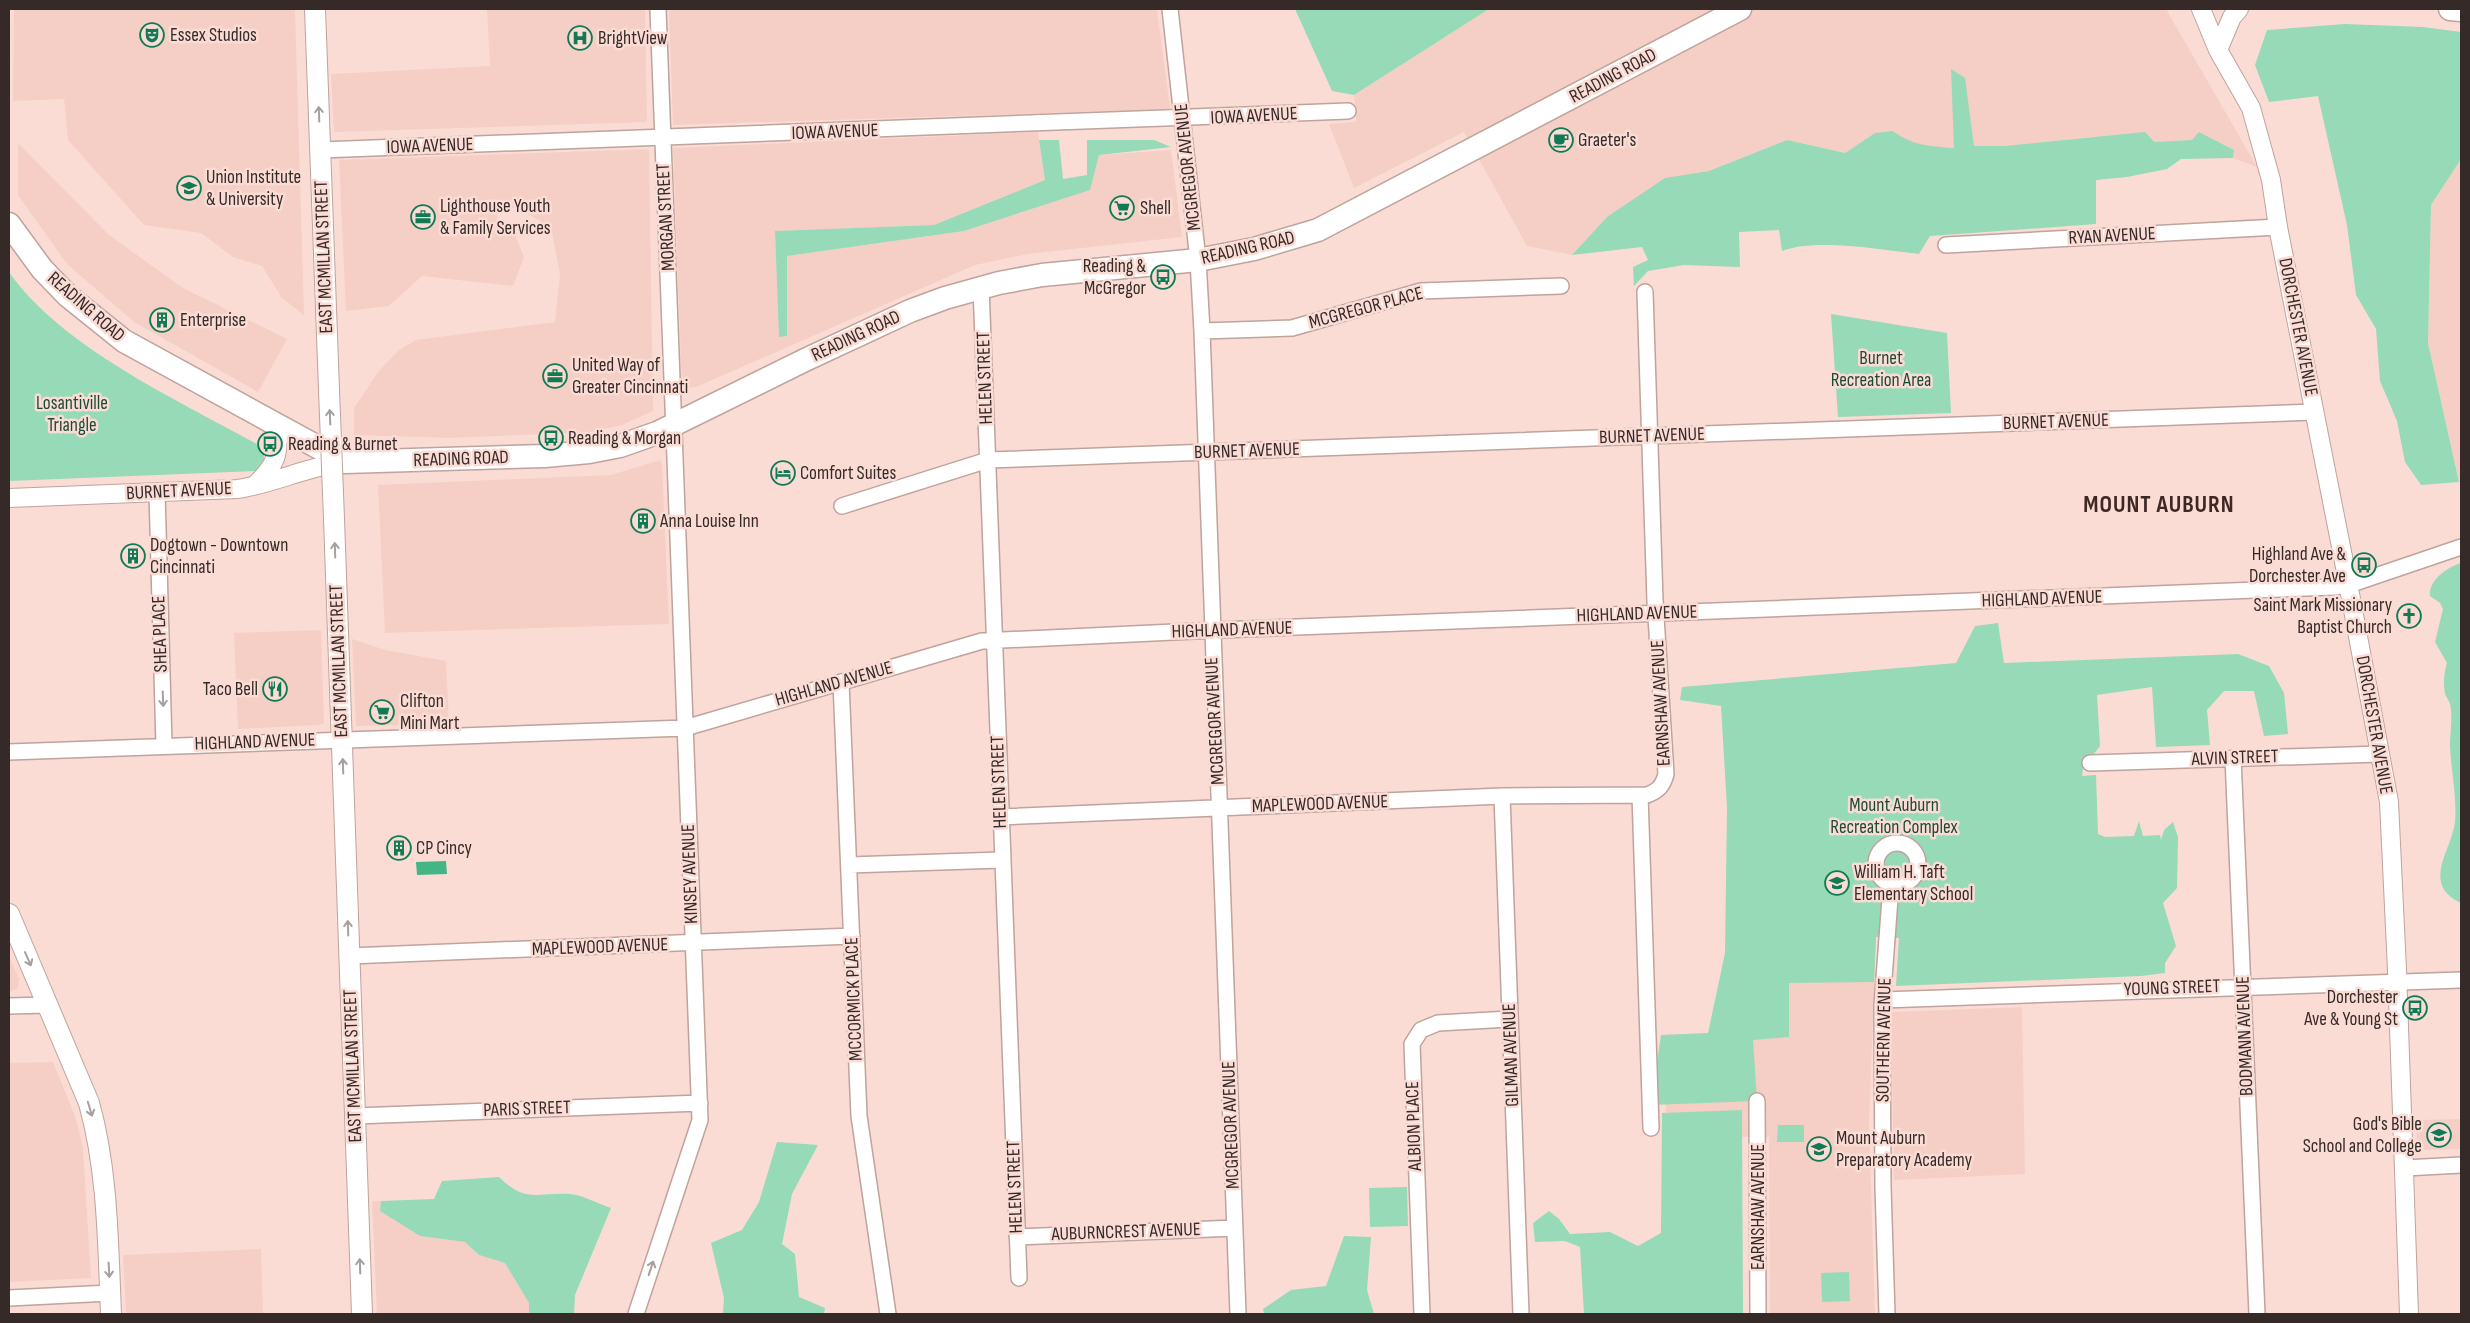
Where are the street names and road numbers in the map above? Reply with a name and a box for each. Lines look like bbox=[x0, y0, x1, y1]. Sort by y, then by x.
street label: READING ROAD bbox=[1565, 43, 1661, 109]
street label: MCGREGOR AVENUE bbox=[1170, 102, 1206, 232]
street label: IOWA AVENUE bbox=[1210, 102, 1298, 130]
street label: IOWA AVENUE bbox=[791, 119, 879, 145]
street label: IOWA AVENUE bbox=[386, 133, 474, 159]
street label: MORGAN STREET bbox=[652, 162, 680, 271]
street label: EAST MCMILLAN STREET bbox=[310, 180, 338, 334]
street label: RYAN AVENUE bbox=[2068, 222, 2156, 250]
street label: READING ROAD bbox=[1199, 226, 1297, 270]
street label: DORCHESTER AVENUE bbox=[2273, 256, 2323, 398]
street label: READING ROAD bbox=[42, 267, 130, 347]
street label: MCGREGOR PLACE bbox=[1306, 282, 1426, 334]
street label: READING ROAD bbox=[808, 305, 904, 367]
street label: HELEN STREET bbox=[972, 331, 998, 425]
street label: BURNET AVENUE bbox=[2003, 409, 2109, 435]
street label: BURNET AVENUE bbox=[1599, 423, 1705, 449]
street label: BURNET AVENUE bbox=[1194, 438, 1300, 464]
street label: READING ROAD bbox=[413, 446, 509, 472]
street label: BURNET AVENUE bbox=[126, 477, 232, 505]
street label: EAST MCMILLAN STREET bbox=[325, 584, 353, 738]
street label: HIGHLAND AVENUE bbox=[1981, 585, 2103, 613]
street label: SHEA PLACE bbox=[147, 595, 173, 673]
street label: HIGHLAND AVENUE bbox=[1576, 600, 1698, 628]
street label: HIGHLAND AVENUE bbox=[1171, 616, 1293, 644]
street label: EARNSHAW AVENUE bbox=[1646, 639, 1676, 767]
street label: DORCHESTER AVENUE bbox=[2350, 654, 2398, 796]
street label: HIGHLAND AVENUE bbox=[773, 656, 895, 712]
street label: MCGREGOR AVENUE bbox=[1200, 657, 1230, 785]
street label: HIGHLAND AVENUE bbox=[194, 728, 316, 756]
street label: HELEN STREET bbox=[986, 735, 1012, 829]
street label: ALVIN STREET bbox=[2190, 745, 2279, 771]
street label: MAPLEWOOD AVENUE bbox=[1251, 790, 1389, 818]
street label: KINSEY AVENUE bbox=[677, 824, 703, 924]
street label: MAPLEWOOD AVENUE bbox=[531, 933, 669, 961]
street label: MCCORMICK PLACE bbox=[840, 937, 868, 1061]
street label: YOUNG STREET bbox=[2123, 975, 2221, 1001]
street label: BODMANN AVENUE bbox=[2231, 976, 2259, 1096]
street label: SOUTHERN AVENUE bbox=[1871, 978, 1897, 1102]
street label: EAST MCMILLAN STREET bbox=[339, 989, 367, 1143]
street label: GILMAN AVENUE bbox=[1498, 1003, 1524, 1107]
street label: MCGREGOR AVENUE bbox=[1217, 1061, 1245, 1189]
street label: ALBION PLACE bbox=[1401, 1081, 1427, 1172]
street label: PARIS STREET bbox=[483, 1096, 571, 1122]
street label: HELEN STREET bbox=[1002, 1140, 1028, 1234]
street label: EARNSHAW AVENUE bbox=[1747, 1144, 1770, 1270]
street label: AUBURNCREST AVENUE bbox=[1050, 1218, 1201, 1246]

